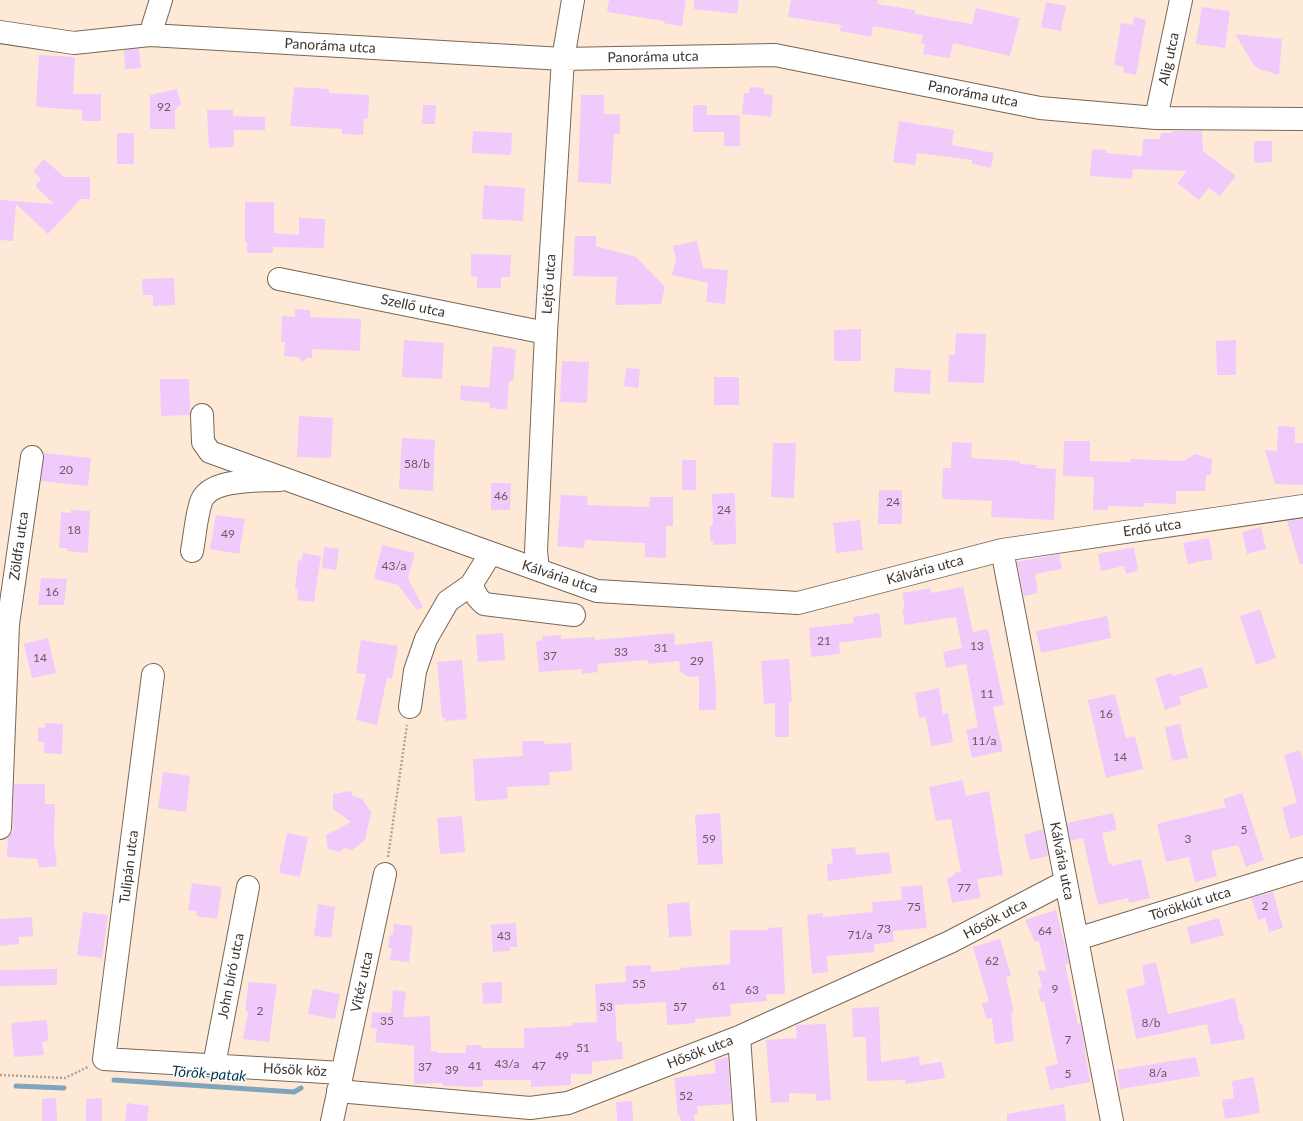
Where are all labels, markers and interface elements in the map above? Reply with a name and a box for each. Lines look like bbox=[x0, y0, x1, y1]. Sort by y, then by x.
street label: Alig utca bbox=[1155, 31, 1183, 87]
street label: Panoráma utca bbox=[284, 35, 376, 57]
street label: Panoráma utca bbox=[607, 48, 699, 66]
street label: Panoráma utca bbox=[927, 77, 1019, 111]
house number: 92 bbox=[157, 100, 171, 114]
street label: Lejtő utca bbox=[539, 253, 559, 315]
street label: Szellő utca bbox=[379, 291, 447, 321]
house number: 58/b bbox=[404, 457, 430, 471]
house number: 20 bbox=[59, 463, 73, 477]
house number: 46 bbox=[494, 489, 508, 503]
house number: 24 bbox=[886, 495, 900, 509]
house number: 24 bbox=[717, 503, 731, 517]
street label: Zöldfa utca bbox=[6, 511, 32, 581]
street label: Erdő utca bbox=[1122, 516, 1182, 540]
house number: 18 bbox=[67, 523, 81, 537]
house number: 49 bbox=[221, 527, 235, 541]
street label: Kálvária utca bbox=[885, 552, 965, 588]
street label: Kálvária utca bbox=[520, 557, 600, 597]
house number: 43/a bbox=[382, 559, 406, 573]
house number: 16 bbox=[45, 585, 59, 599]
house number: 21 bbox=[817, 634, 831, 648]
house number: 13 bbox=[970, 639, 984, 653]
house number: 31 bbox=[654, 641, 668, 655]
house number: 33 bbox=[614, 645, 628, 659]
house number: 37 bbox=[543, 649, 557, 663]
house number: 14 bbox=[33, 651, 47, 665]
house number: 29 bbox=[690, 654, 704, 668]
house number: 11 bbox=[980, 687, 994, 701]
house number: 16 bbox=[1099, 707, 1113, 721]
house number: 11/a bbox=[972, 734, 996, 748]
house number: 14 bbox=[1113, 750, 1127, 764]
street label: Kálvária utca bbox=[1046, 821, 1078, 901]
house number: 5 bbox=[1241, 823, 1247, 837]
street label: Tulipán utca bbox=[116, 829, 142, 905]
house number: 59 bbox=[702, 832, 716, 846]
house number: 3 bbox=[1185, 832, 1191, 846]
house number: 77 bbox=[957, 881, 971, 895]
street label: Törökkút utca bbox=[1147, 884, 1233, 924]
street label: Hősök utca bbox=[960, 895, 1030, 943]
house number: 2 bbox=[1262, 899, 1268, 913]
house number: 75 bbox=[907, 900, 921, 914]
house number: 73 bbox=[877, 922, 891, 936]
house number: 64 bbox=[1038, 924, 1052, 938]
house number: 71/a bbox=[848, 928, 872, 942]
house number: 43 bbox=[497, 929, 511, 943]
street label: John bíró utca bbox=[214, 932, 248, 1020]
street label: Vitéz utca bbox=[347, 950, 377, 1014]
house number: 62 bbox=[985, 954, 999, 968]
house number: 55 bbox=[632, 977, 646, 991]
house number: 61 bbox=[712, 979, 726, 993]
house number: 9 bbox=[1052, 982, 1058, 996]
house number: 63 bbox=[745, 983, 759, 997]
house number: 53 bbox=[599, 1000, 613, 1014]
house number: 57 bbox=[673, 1000, 687, 1014]
house number: 2 bbox=[257, 1004, 263, 1018]
house number: 35 bbox=[380, 1014, 394, 1028]
house number: 8/b bbox=[1141, 1016, 1161, 1030]
street label: Hősök utca bbox=[665, 1032, 735, 1072]
house number: 7 bbox=[1065, 1033, 1071, 1047]
house number: 51 bbox=[576, 1041, 590, 1055]
house number: 49 bbox=[555, 1049, 569, 1063]
house number: 43/a bbox=[495, 1057, 519, 1071]
house number: 41 bbox=[468, 1059, 482, 1073]
house number: 47 bbox=[532, 1059, 546, 1073]
street label: Hősök köz bbox=[263, 1060, 327, 1080]
house number: 37 bbox=[418, 1060, 432, 1074]
water label: Török-patak bbox=[171, 1062, 247, 1086]
house number: 39 bbox=[445, 1063, 459, 1077]
house number: 8/a bbox=[1149, 1066, 1167, 1080]
house number: 5 bbox=[1065, 1067, 1071, 1081]
house number: 52 bbox=[679, 1089, 693, 1103]

